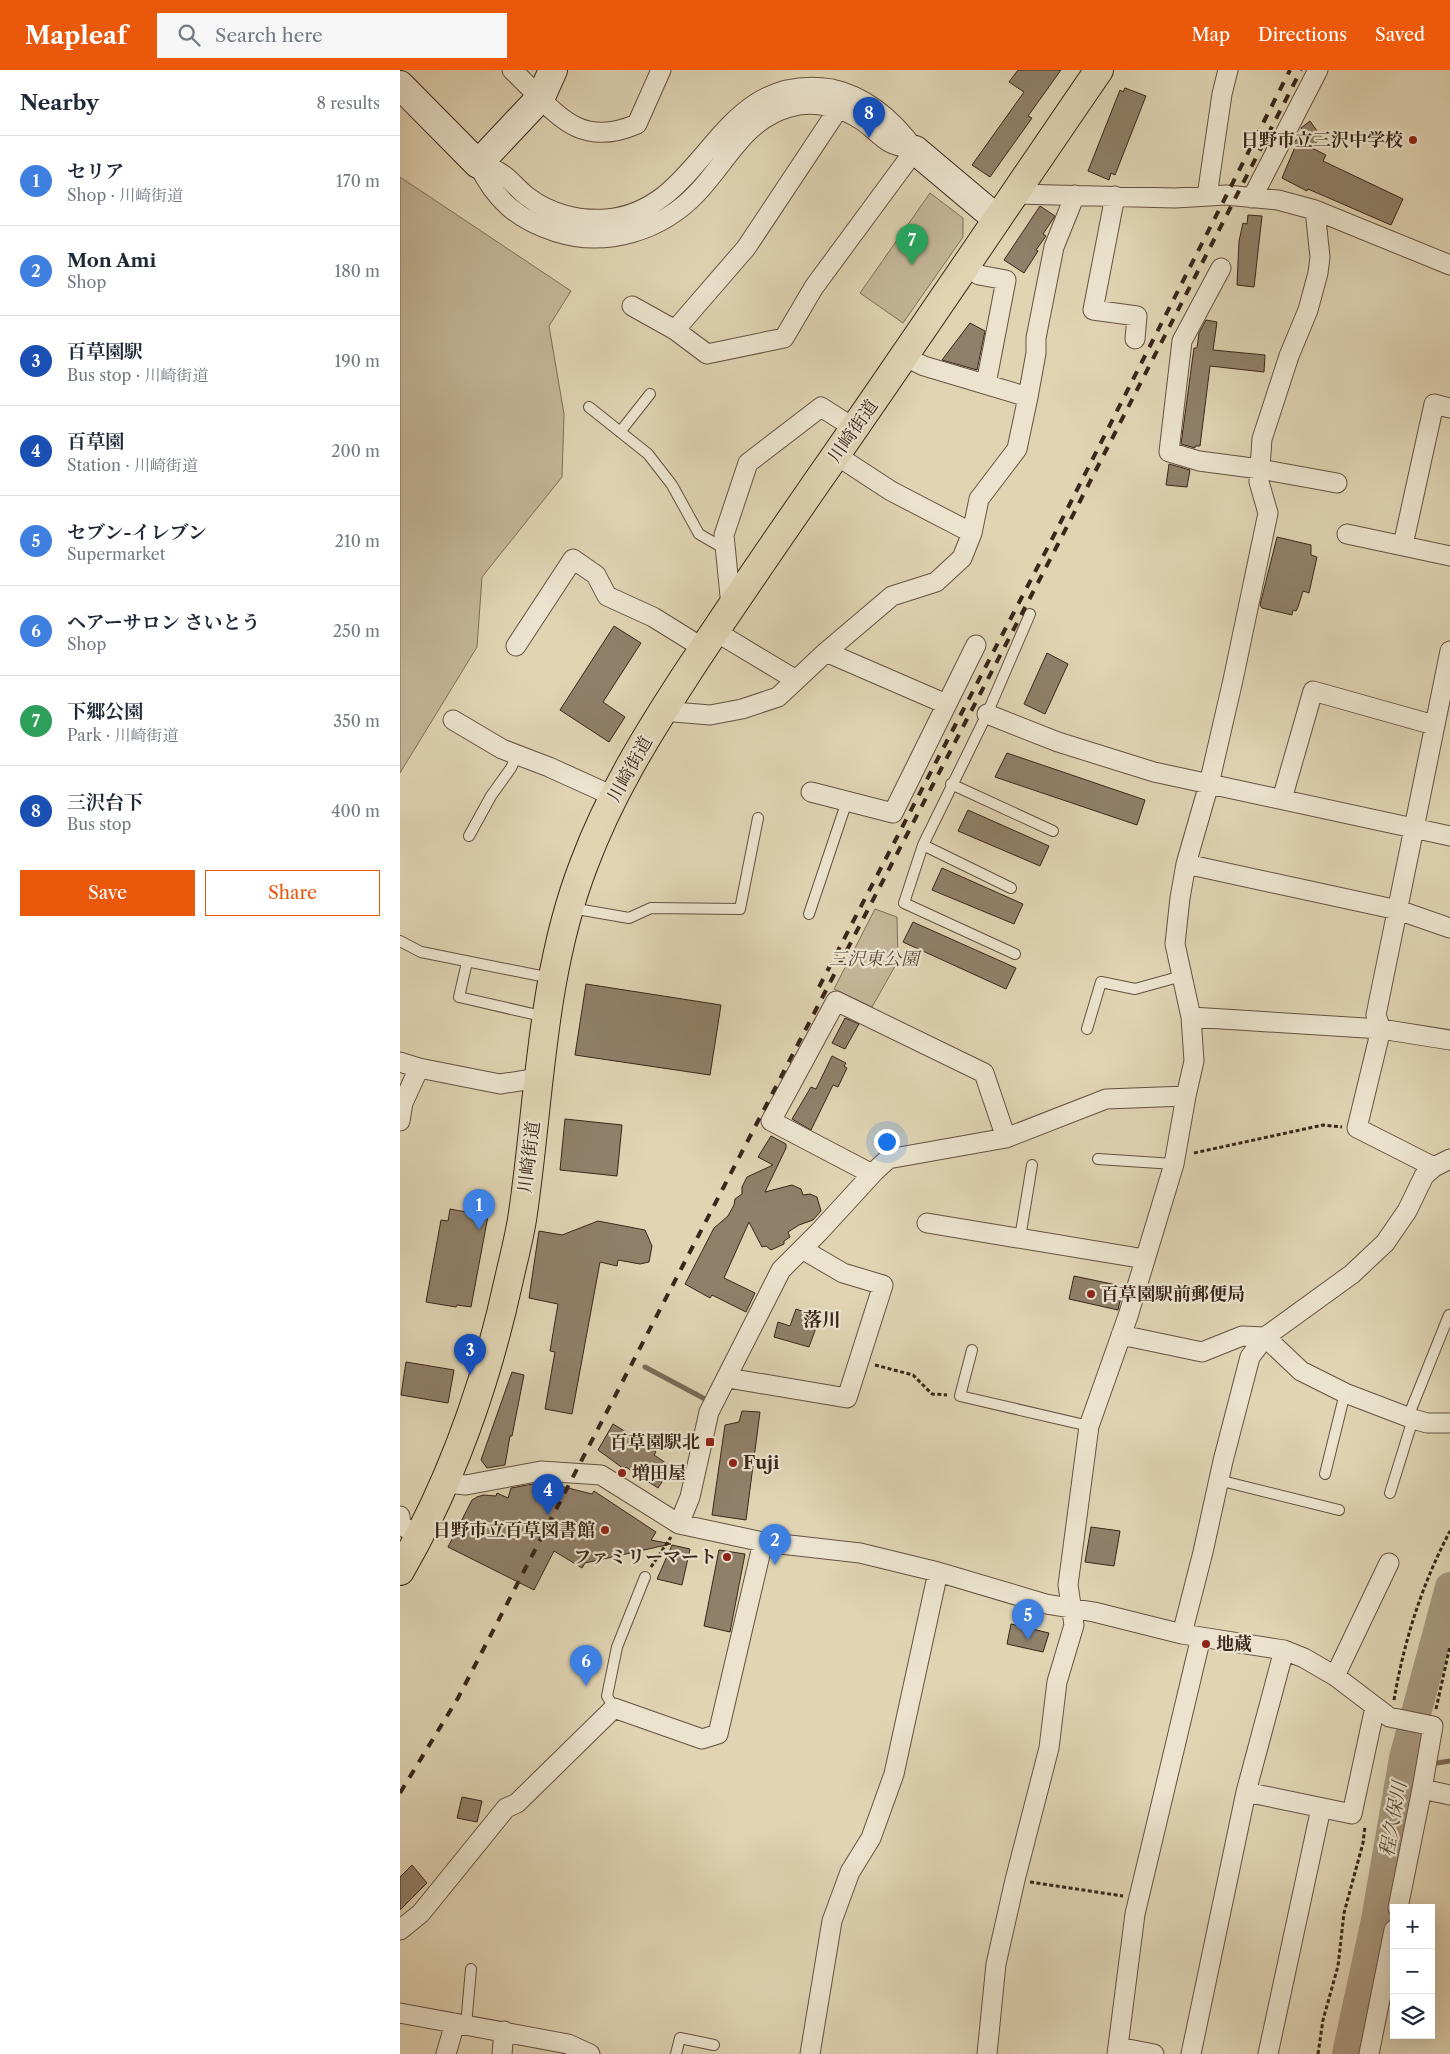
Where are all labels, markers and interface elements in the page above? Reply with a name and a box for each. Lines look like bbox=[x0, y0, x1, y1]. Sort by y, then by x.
search box bbox=[157, 13, 507, 58]
text: Mapleaf bbox=[25, 21, 127, 50]
icon: search bbox=[175, 21, 203, 49]
text: Search here bbox=[215, 24, 323, 47]
text: Map bbox=[1191, 24, 1230, 46]
text: Directions bbox=[1258, 24, 1347, 46]
text: Saved bbox=[1375, 24, 1425, 46]
text: Nearby bbox=[20, 90, 99, 115]
text: 8 results bbox=[317, 93, 380, 113]
pin: 8 bbox=[853, 97, 885, 138]
place label: 日野市立三沢中学校 bbox=[1241, 129, 1403, 151]
marker: 日野市立三沢中学校 bbox=[1407, 134, 1419, 146]
text: セリア bbox=[67, 160, 124, 183]
text: 1 bbox=[32, 171, 40, 191]
text: 170 m bbox=[336, 171, 380, 191]
text: Shop · 川崎街道 bbox=[67, 185, 183, 205]
pin: 7 bbox=[896, 224, 928, 265]
text: Mon Ami bbox=[67, 249, 156, 272]
text: 2 bbox=[31, 261, 41, 281]
text: 180 m bbox=[334, 261, 380, 281]
text: Shop bbox=[67, 272, 106, 292]
text: 百草園駅 bbox=[67, 340, 143, 363]
text: 3 bbox=[31, 351, 41, 371]
text: 190 m bbox=[335, 351, 380, 371]
text: Bus stop · 川崎街道 bbox=[67, 365, 209, 385]
street label: 川崎街道 bbox=[823, 395, 883, 467]
text: 百草園 bbox=[67, 430, 124, 453]
text: 4 bbox=[31, 441, 41, 461]
text: 200 m bbox=[331, 441, 380, 461]
text: Station · 川崎街道 bbox=[67, 455, 198, 475]
text: セブン-イレブン bbox=[67, 521, 207, 544]
text: 5 bbox=[32, 531, 40, 551]
text: 210 m bbox=[335, 531, 380, 551]
text: Supermarket bbox=[67, 544, 165, 564]
text: ヘアーサロン さいとう bbox=[67, 611, 261, 634]
text: 6 bbox=[31, 621, 41, 641]
text: 250 m bbox=[333, 621, 380, 641]
text: Shop bbox=[67, 634, 106, 654]
text: 下郷公園 bbox=[67, 700, 143, 723]
text: 7 bbox=[32, 711, 40, 731]
text: 350 m bbox=[333, 711, 380, 731]
text: Park · 川崎街道 bbox=[67, 725, 178, 745]
street label: 川崎街道 bbox=[603, 732, 657, 806]
text: 三沢台下 bbox=[67, 791, 143, 814]
text: 8 bbox=[31, 801, 41, 821]
text: 400 m bbox=[331, 801, 380, 821]
text: Bus stop bbox=[67, 814, 131, 834]
button: Save bbox=[20, 870, 195, 916]
button: Share bbox=[205, 870, 380, 916]
park label: 三沢東公園 bbox=[829, 948, 922, 970]
street label: 川崎街道 bbox=[514, 1120, 544, 1194]
your location bbox=[874, 1129, 900, 1155]
pin: 1 bbox=[463, 1189, 495, 1230]
place label: 百草園駅前郵便局 bbox=[1101, 1283, 1245, 1305]
marker: 百草園駅前郵便局 bbox=[1085, 1288, 1097, 1300]
district label: 落川 bbox=[803, 1308, 841, 1331]
pin: 3 bbox=[454, 1334, 486, 1375]
place label: 百草園駅北 bbox=[610, 1431, 700, 1453]
marker: 百草園駅北 bbox=[704, 1436, 716, 1448]
place label: Fuji bbox=[743, 1452, 780, 1474]
marker: Fuji bbox=[727, 1457, 739, 1469]
place label: 増田屋 bbox=[632, 1462, 686, 1484]
marker: 増田屋 bbox=[616, 1467, 628, 1479]
pin: 4 bbox=[532, 1474, 564, 1515]
place label: 日野市立百草図書館 bbox=[433, 1519, 595, 1541]
marker: 日野市立百草図書館 bbox=[599, 1524, 611, 1536]
pin: 2 bbox=[759, 1524, 791, 1565]
place label: ファミリーマート bbox=[573, 1546, 717, 1568]
marker: ファミリーマート bbox=[721, 1551, 733, 1563]
pin: 5 bbox=[1012, 1599, 1044, 1640]
place label: 地蔵 bbox=[1216, 1633, 1252, 1655]
marker: 地蔵 bbox=[1200, 1638, 1212, 1650]
pin: 6 bbox=[570, 1645, 602, 1686]
water label: 程久保川 bbox=[1375, 1778, 1411, 1858]
map controls bbox=[1390, 1904, 1435, 2039]
button: + bbox=[1390, 1904, 1435, 1949]
button: − bbox=[1390, 1949, 1435, 1994]
button: layers bbox=[1390, 1994, 1435, 2039]

